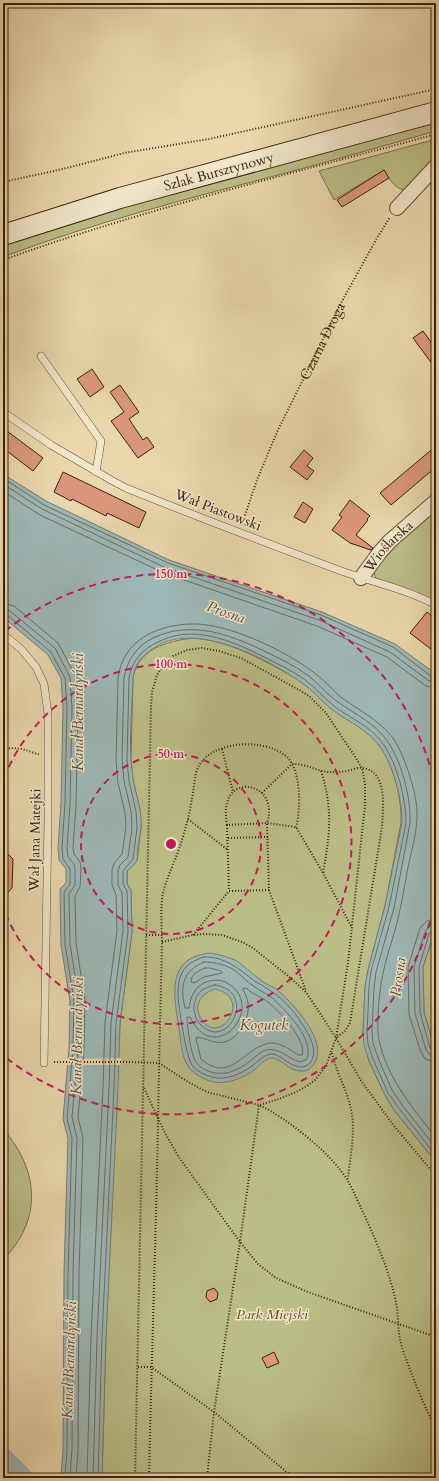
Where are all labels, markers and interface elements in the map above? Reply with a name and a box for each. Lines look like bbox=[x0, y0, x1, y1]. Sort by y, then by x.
street label: Szlak Bursztynowy bbox=[161, 147, 277, 195]
street label: Czarna Droga bbox=[295, 299, 349, 383]
street label: Wał Piastowski bbox=[171, 484, 264, 535]
street label: Wioślarska bbox=[358, 516, 417, 577]
text: 150 m bbox=[155, 566, 188, 582]
water label: Prosna bbox=[204, 596, 248, 628]
water label: Kanał Bernardyński bbox=[68, 652, 88, 771]
text: 100 m bbox=[155, 656, 188, 672]
text: 50 m bbox=[158, 746, 185, 762]
street label: Wał Jana Matejki bbox=[25, 788, 45, 893]
centre of rings bbox=[164, 837, 178, 851]
water label: Prosna bbox=[385, 956, 411, 998]
water label: Kanał Bernardyński bbox=[66, 976, 88, 1095]
water label: Kogutek bbox=[239, 1015, 289, 1035]
water label: Kanał Bernardyński bbox=[57, 1300, 81, 1419]
park label: Park Miejski bbox=[236, 1305, 308, 1324]

